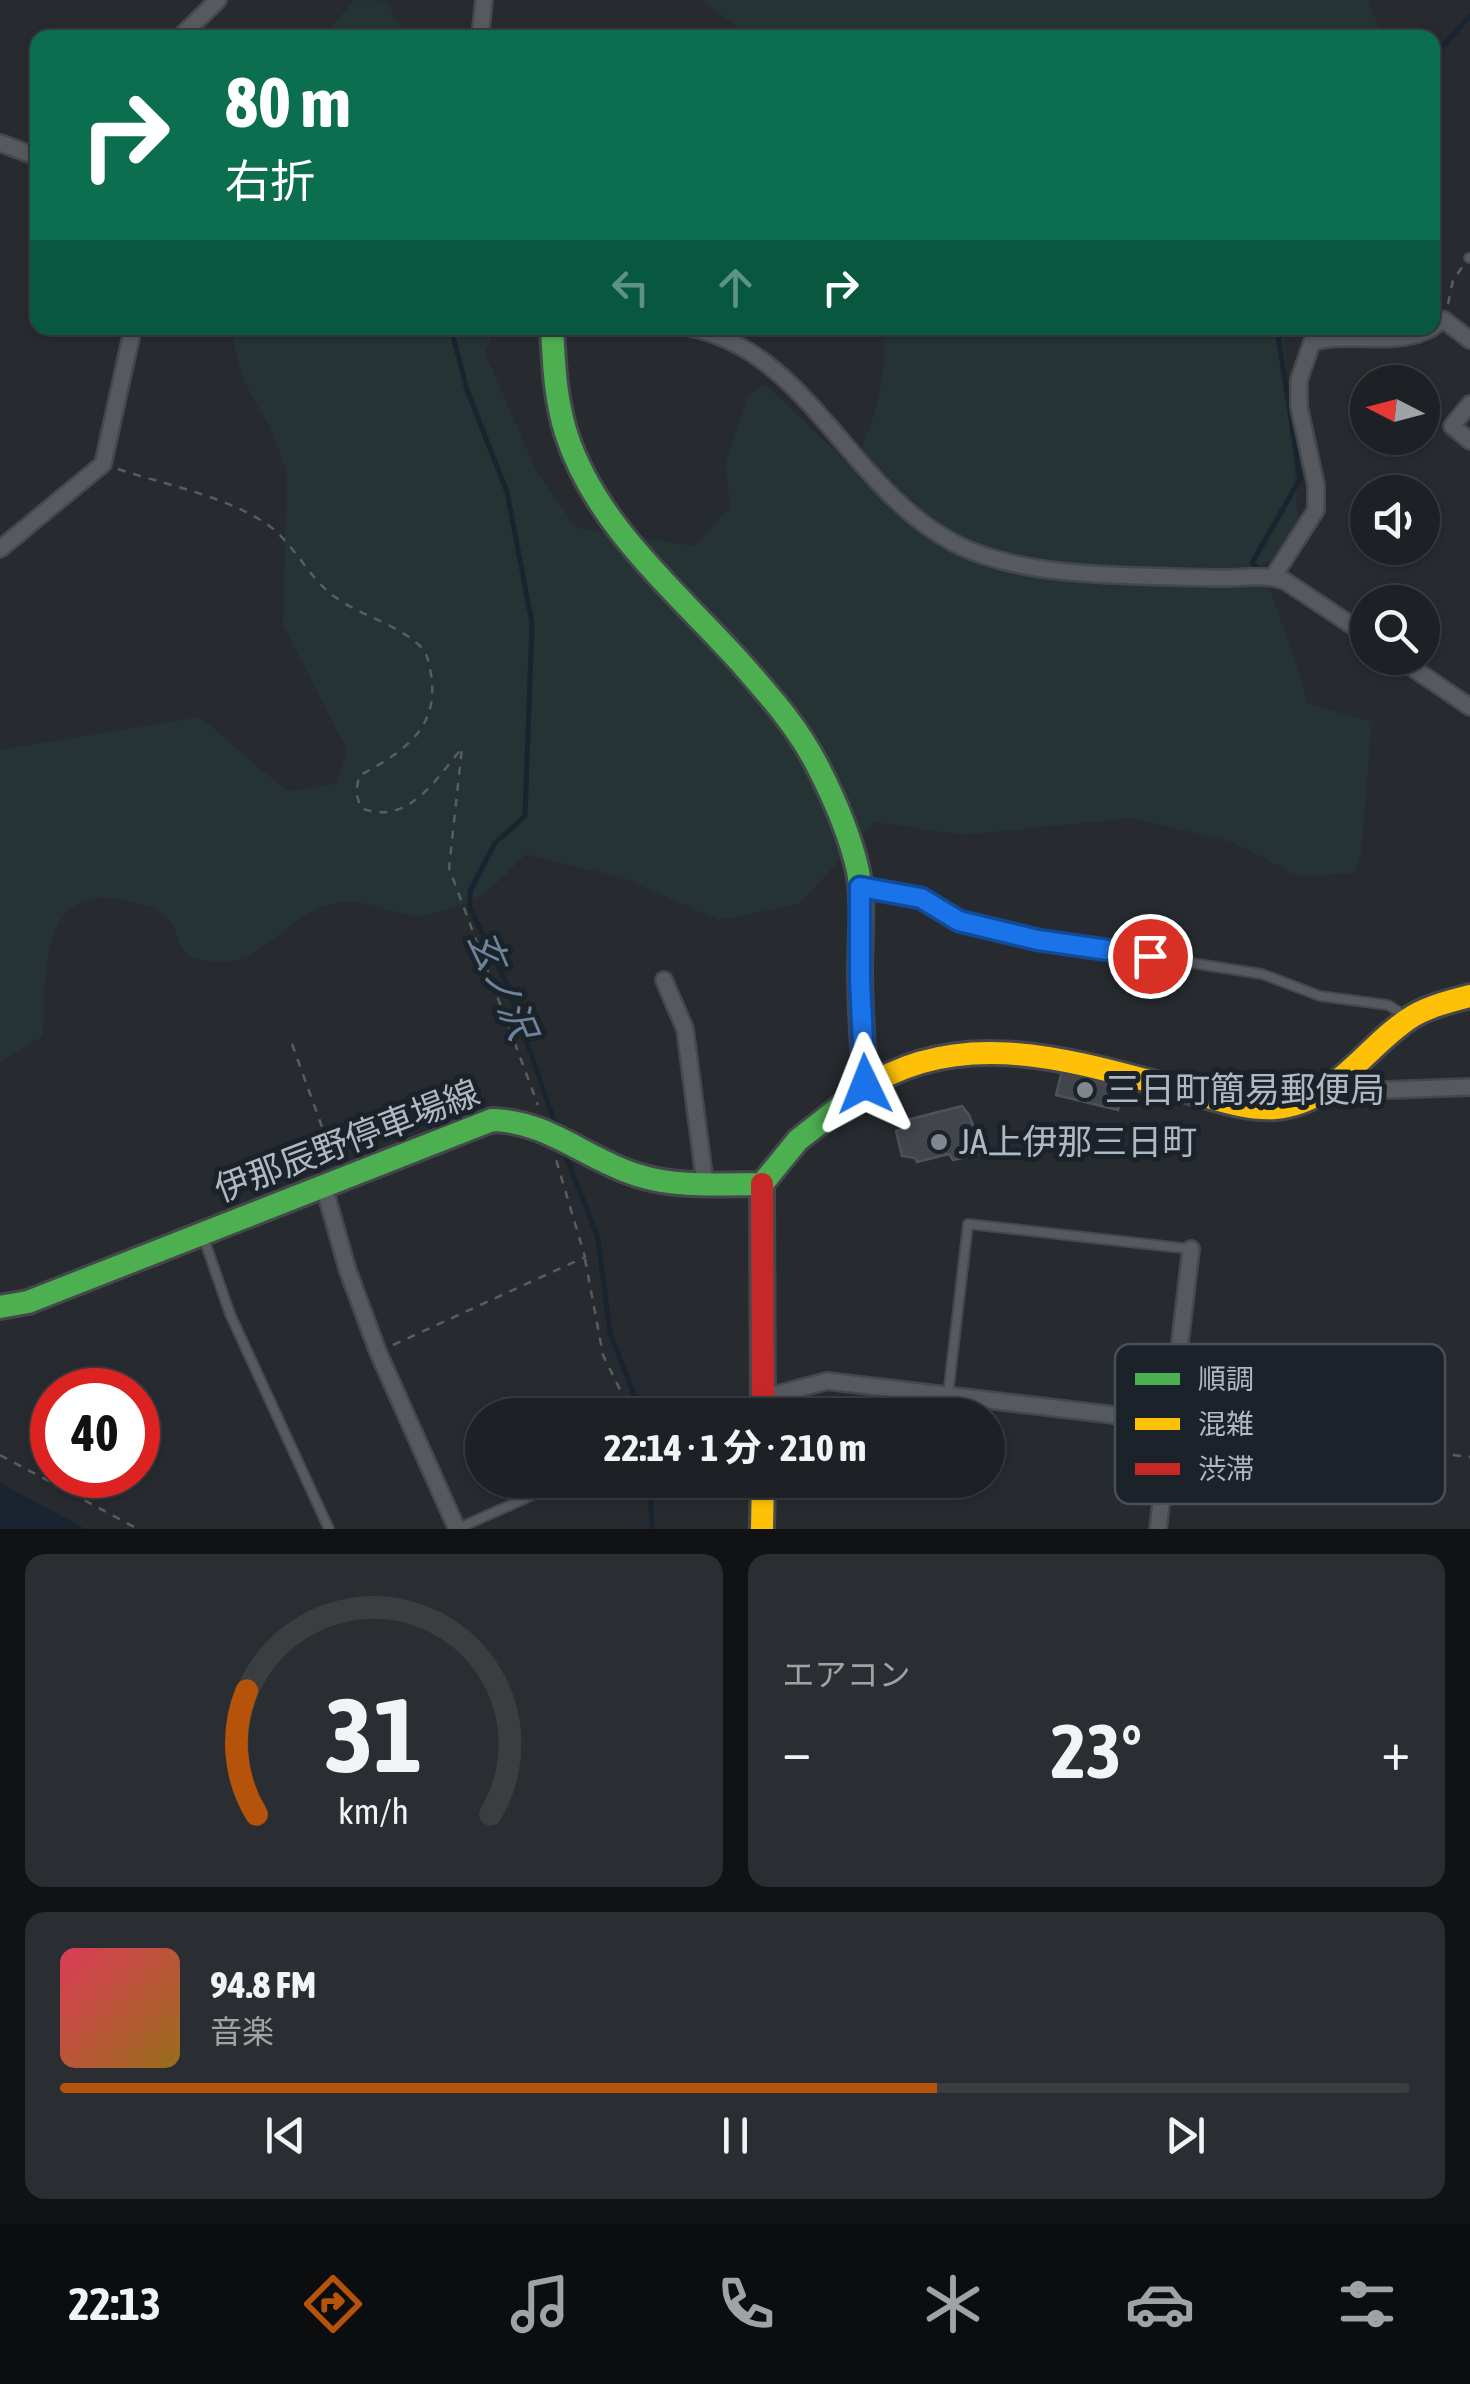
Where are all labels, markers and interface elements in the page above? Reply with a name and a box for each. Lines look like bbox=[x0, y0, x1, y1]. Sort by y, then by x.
text: 80 m bbox=[225, 62, 351, 142]
icon: right bbox=[60, 70, 190, 200]
text: 右折 bbox=[225, 155, 315, 207]
icon: left bbox=[603, 260, 658, 315]
icon: ahead bbox=[708, 260, 763, 315]
icon: right bbox=[813, 260, 868, 315]
north arrow bbox=[1350, 365, 1440, 455]
map controls bbox=[1350, 365, 1440, 675]
button: sound bbox=[1350, 475, 1440, 565]
button: search bbox=[1350, 585, 1440, 675]
pin bbox=[1108, 914, 1193, 999]
water label: 玄ノ沢 bbox=[460, 924, 546, 1050]
icon: arrive bbox=[1123, 929, 1178, 984]
position arrow bbox=[813, 1032, 917, 1136]
place label: 三日町簡易郵便局 bbox=[1105, 1069, 1385, 1109]
street label: 伊那辰野停車場線 bbox=[209, 1071, 485, 1209]
marker: 三日町簡易郵便局 bbox=[1074, 1079, 1096, 1101]
place label: JA上伊那三日町 bbox=[959, 1121, 1197, 1161]
marker: JA上伊那三日町 bbox=[928, 1131, 950, 1153]
legend bbox=[1115, 1344, 1445, 1504]
text: 順調 bbox=[1198, 1363, 1254, 1395]
speed limit sign: 40 bbox=[30, 1368, 160, 1498]
text: 混雑 bbox=[1198, 1408, 1254, 1440]
text: 22:14 · 1 分 · 210 m bbox=[604, 1426, 866, 1469]
text: 渋滞 bbox=[1198, 1453, 1254, 1485]
text: エアコン bbox=[783, 1656, 911, 1693]
text: 31 bbox=[325, 1675, 423, 1794]
text: 23° bbox=[1051, 1708, 1142, 1794]
text: − bbox=[783, 1719, 811, 1782]
text: + bbox=[1381, 1719, 1410, 1782]
text: km/h bbox=[338, 1791, 409, 1832]
text: 94.8 FM bbox=[210, 1963, 316, 2006]
text: 音楽 bbox=[210, 2013, 274, 2050]
icon: previous bbox=[258, 2108, 313, 2163]
icon: pause bbox=[708, 2108, 763, 2163]
icon: next bbox=[1158, 2108, 1213, 2163]
icon: directions bbox=[298, 2269, 368, 2339]
icon: music bbox=[505, 2269, 575, 2339]
icon: phone bbox=[711, 2269, 781, 2339]
icon: climate bbox=[918, 2269, 988, 2339]
icon: car bbox=[1125, 2269, 1195, 2339]
icon: filters bbox=[1332, 2269, 1402, 2339]
text: 22:13 bbox=[68, 2278, 161, 2330]

